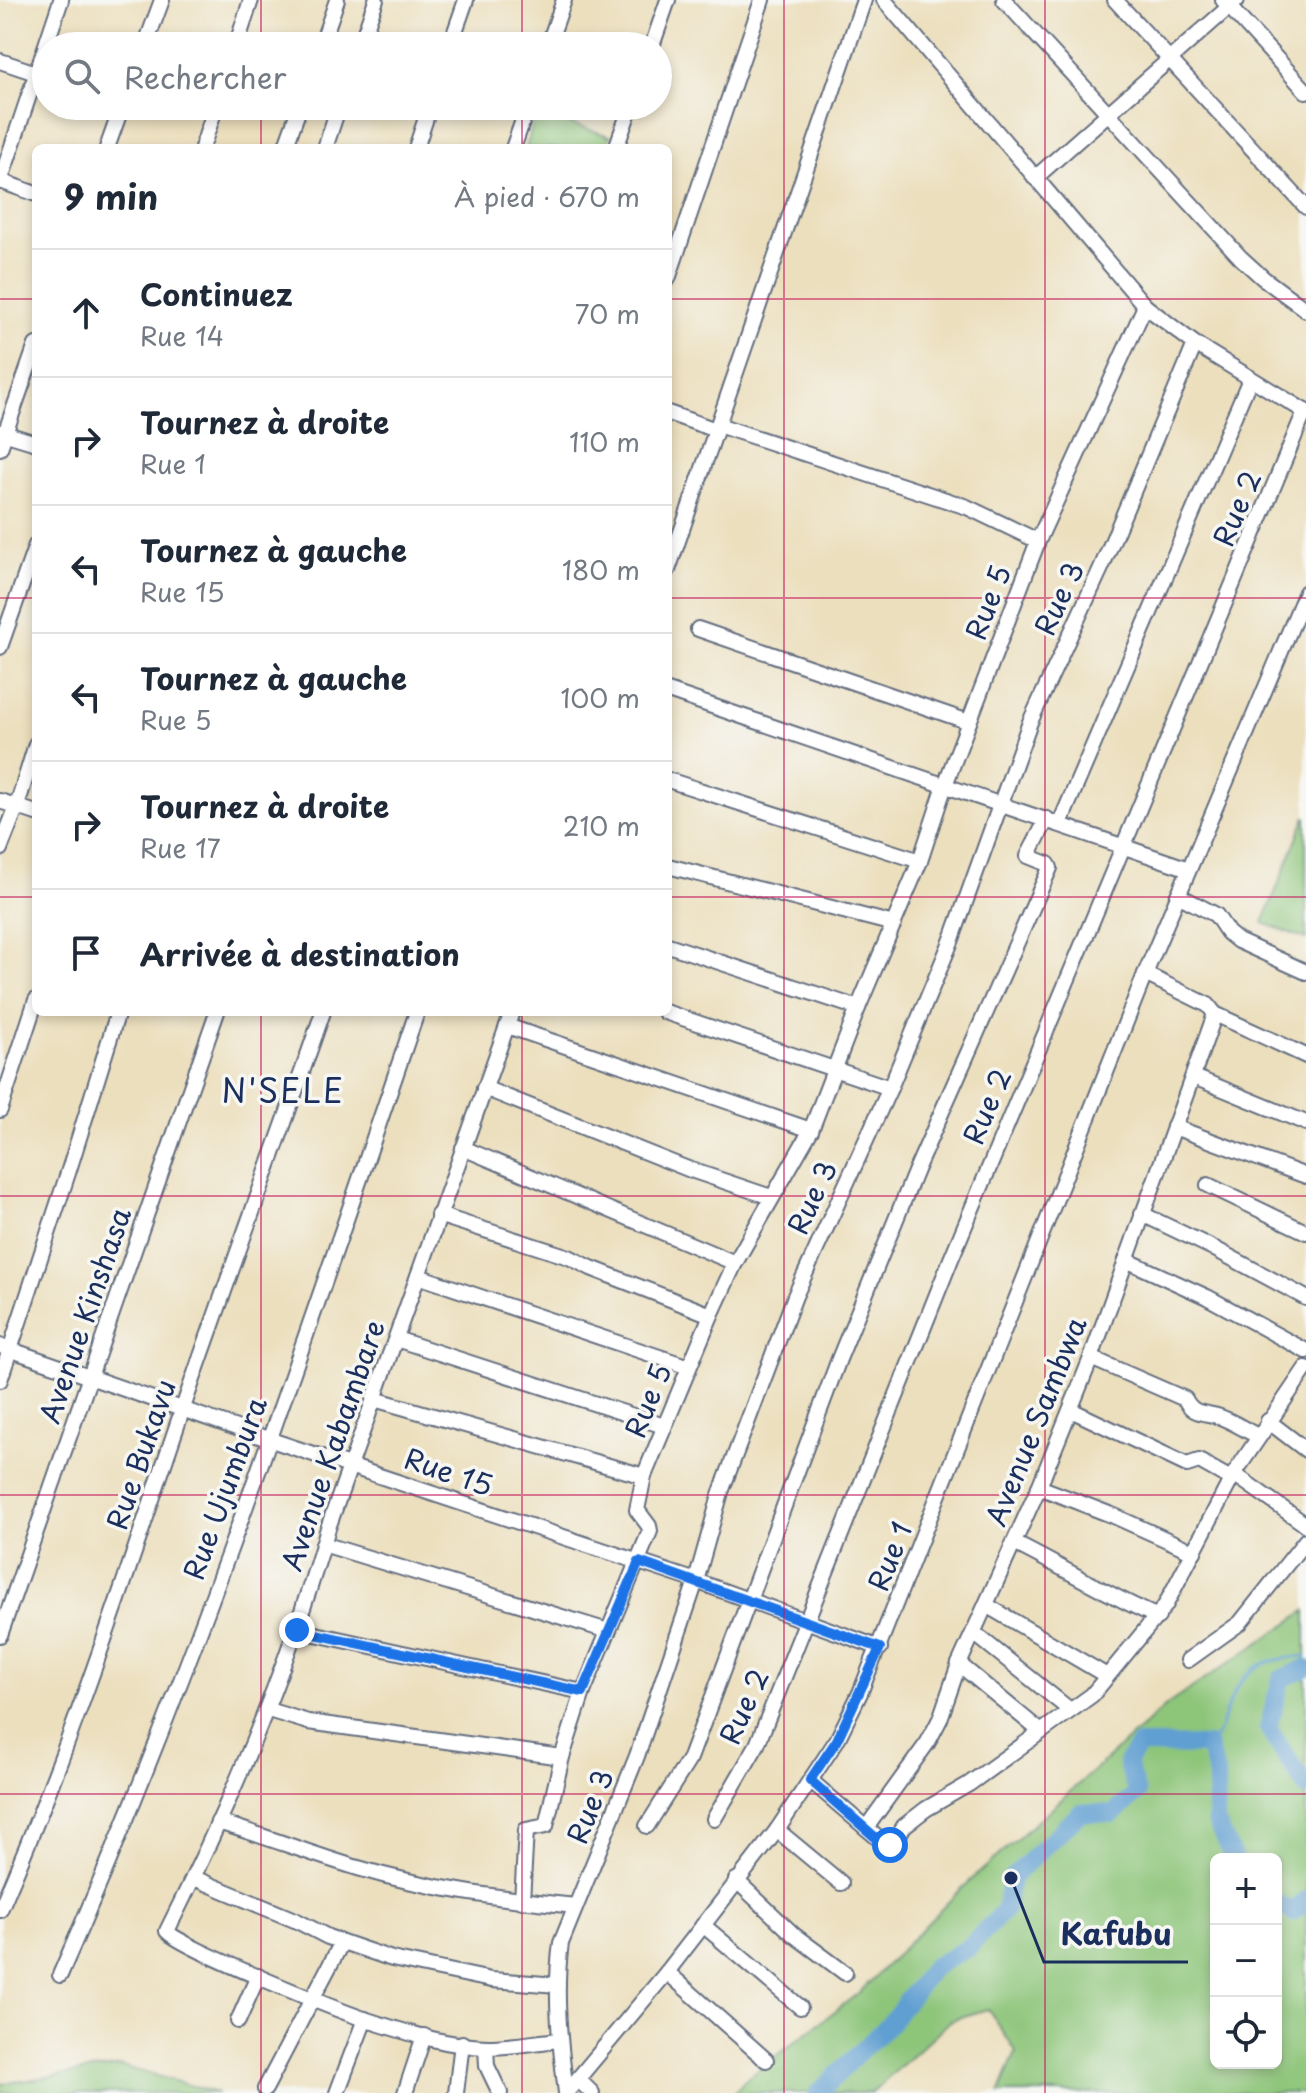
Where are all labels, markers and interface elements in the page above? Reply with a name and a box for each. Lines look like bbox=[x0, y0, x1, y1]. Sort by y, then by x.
search box bbox=[32, 32, 672, 120]
icon: search bbox=[60, 54, 104, 98]
text: Rechercher bbox=[124, 54, 287, 99]
text: 9 min bbox=[64, 170, 158, 222]
text: À pied · 670 m bbox=[454, 177, 640, 216]
text: Continuez bbox=[140, 271, 293, 316]
icon: ahead bbox=[64, 291, 108, 335]
text: 70 m bbox=[575, 294, 640, 333]
text: Rue 14 bbox=[140, 316, 224, 355]
text: Tournez à droite bbox=[140, 399, 389, 444]
icon: right bbox=[64, 419, 108, 463]
text: 110 m bbox=[569, 422, 640, 461]
text: Rue 1 bbox=[140, 444, 206, 483]
street label: Rue 2 bbox=[1201, 463, 1271, 553]
text: Tournez à gauche bbox=[140, 527, 407, 572]
icon: left bbox=[64, 547, 108, 591]
text: 180 m bbox=[562, 550, 640, 589]
street label: Rue 3 bbox=[1022, 554, 1094, 642]
street label: Rue 5 bbox=[953, 558, 1021, 646]
text: Rue 15 bbox=[140, 572, 225, 611]
text: Tournez à gauche bbox=[140, 655, 407, 700]
icon: left bbox=[64, 675, 108, 719]
text: 100 m bbox=[560, 678, 640, 717]
text: Rue 5 bbox=[140, 700, 211, 739]
text: Tournez à droite bbox=[140, 783, 389, 828]
icon: right bbox=[64, 803, 108, 847]
text: 210 m bbox=[563, 806, 640, 845]
text: Rue 17 bbox=[140, 828, 221, 867]
icon: arrive bbox=[64, 931, 108, 975]
text: Arrivée à destination bbox=[140, 931, 460, 976]
street label: Rue 2 bbox=[951, 1061, 1021, 1151]
district label: N'SELE bbox=[221, 1066, 345, 1114]
street label: Rue 3 bbox=[775, 1153, 847, 1241]
street label: Avenue Kinshasa bbox=[27, 1201, 141, 1429]
street label: Avenue Sambwa bbox=[973, 1310, 1097, 1532]
street label: Avenue Kabambare bbox=[269, 1314, 395, 1576]
street label: Rue 5 bbox=[613, 1356, 681, 1444]
street label: Rue Bukavu bbox=[94, 1373, 186, 1535]
street label: Rue Ujumbura bbox=[171, 1390, 277, 1585]
street label: Rue 15 bbox=[399, 1436, 499, 1506]
street label: Rue 1 bbox=[856, 1515, 922, 1597]
route end bbox=[279, 1612, 315, 1648]
street label: Rue 2 bbox=[707, 1661, 779, 1751]
street label: Rue 3 bbox=[555, 1762, 623, 1850]
route start bbox=[872, 1827, 908, 1863]
map controls bbox=[1210, 1853, 1282, 2069]
button: + bbox=[1210, 1853, 1282, 1925]
callout: Kafubu bbox=[1044, 1908, 1188, 1962]
text: Kafubu bbox=[1060, 1910, 1172, 1955]
button: − bbox=[1210, 1925, 1282, 1997]
button: locate bbox=[1210, 1997, 1282, 2069]

